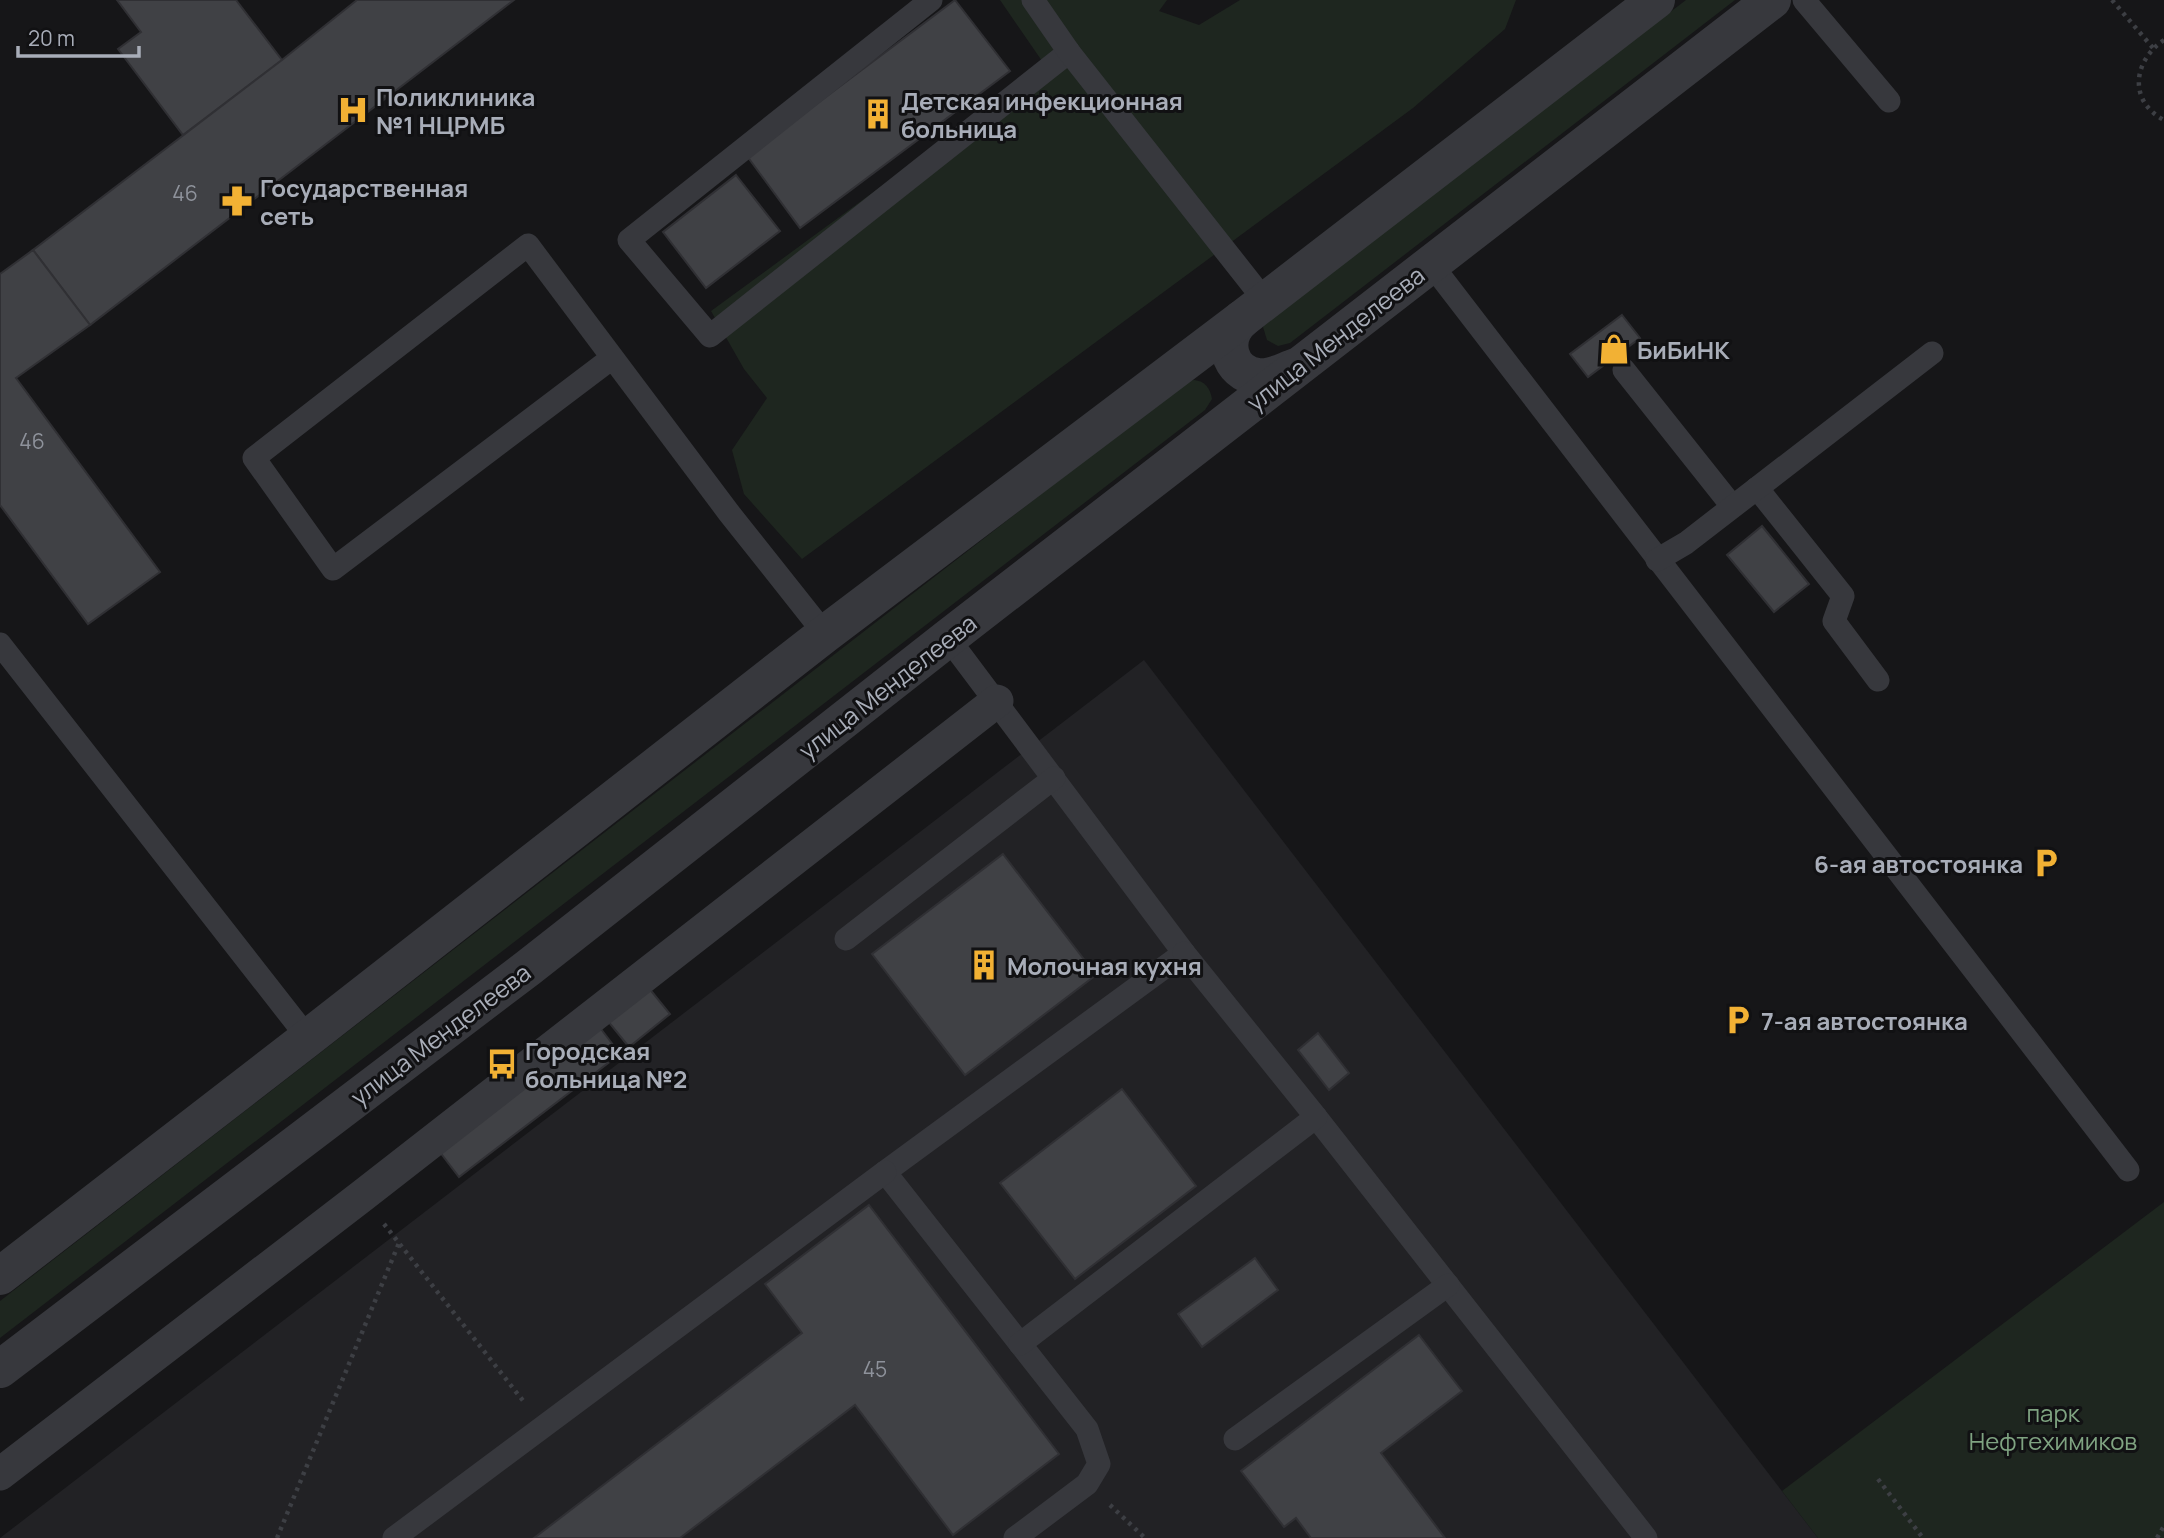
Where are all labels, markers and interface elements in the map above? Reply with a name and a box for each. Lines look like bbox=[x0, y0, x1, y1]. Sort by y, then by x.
scale bar bbox=[18, 14, 138, 58]
text: 20 m bbox=[28, 24, 75, 52]
place label: Поликлиника №1 НЦРМБ bbox=[376, 80, 535, 141]
place label: Детская инфекционная больница bbox=[901, 84, 1183, 145]
hospital icon: Поликлиника №1 НЦРМБ bbox=[336, 93, 370, 127]
building icon: Детская инфекционная больница bbox=[861, 97, 895, 131]
place label: Государственная сеть bbox=[260, 171, 468, 232]
house number: 46 bbox=[172, 179, 198, 207]
pharmacy icon: Государственная сеть bbox=[220, 184, 254, 218]
street label: улица Менделеева bbox=[1239, 258, 1431, 418]
shop icon: БиБиНК bbox=[1597, 332, 1631, 366]
place label: БиБиНК bbox=[1637, 333, 1730, 366]
house number: 46 bbox=[19, 427, 45, 455]
street label: улица Менделеева bbox=[791, 606, 983, 766]
parking icon: 6-ая автостоянка bbox=[2029, 846, 2063, 880]
place label: 6-ая автостоянка bbox=[1814, 847, 2023, 880]
building icon: Молочная кухня bbox=[967, 948, 1001, 982]
place label: Молочная кухня bbox=[1007, 949, 1202, 982]
street label: улица Менделеева bbox=[343, 955, 537, 1113]
parking icon: 7-ая автостоянка bbox=[1721, 1003, 1755, 1037]
place label: 7-ая автостоянка bbox=[1761, 1004, 1968, 1037]
place label: Городская больница №2 bbox=[525, 1034, 687, 1095]
bus stop icon: Городская больница №2 bbox=[485, 1047, 519, 1081]
house number: 45 bbox=[863, 1355, 887, 1383]
park label: парк Нефтехимиков bbox=[1969, 1396, 2137, 1457]

